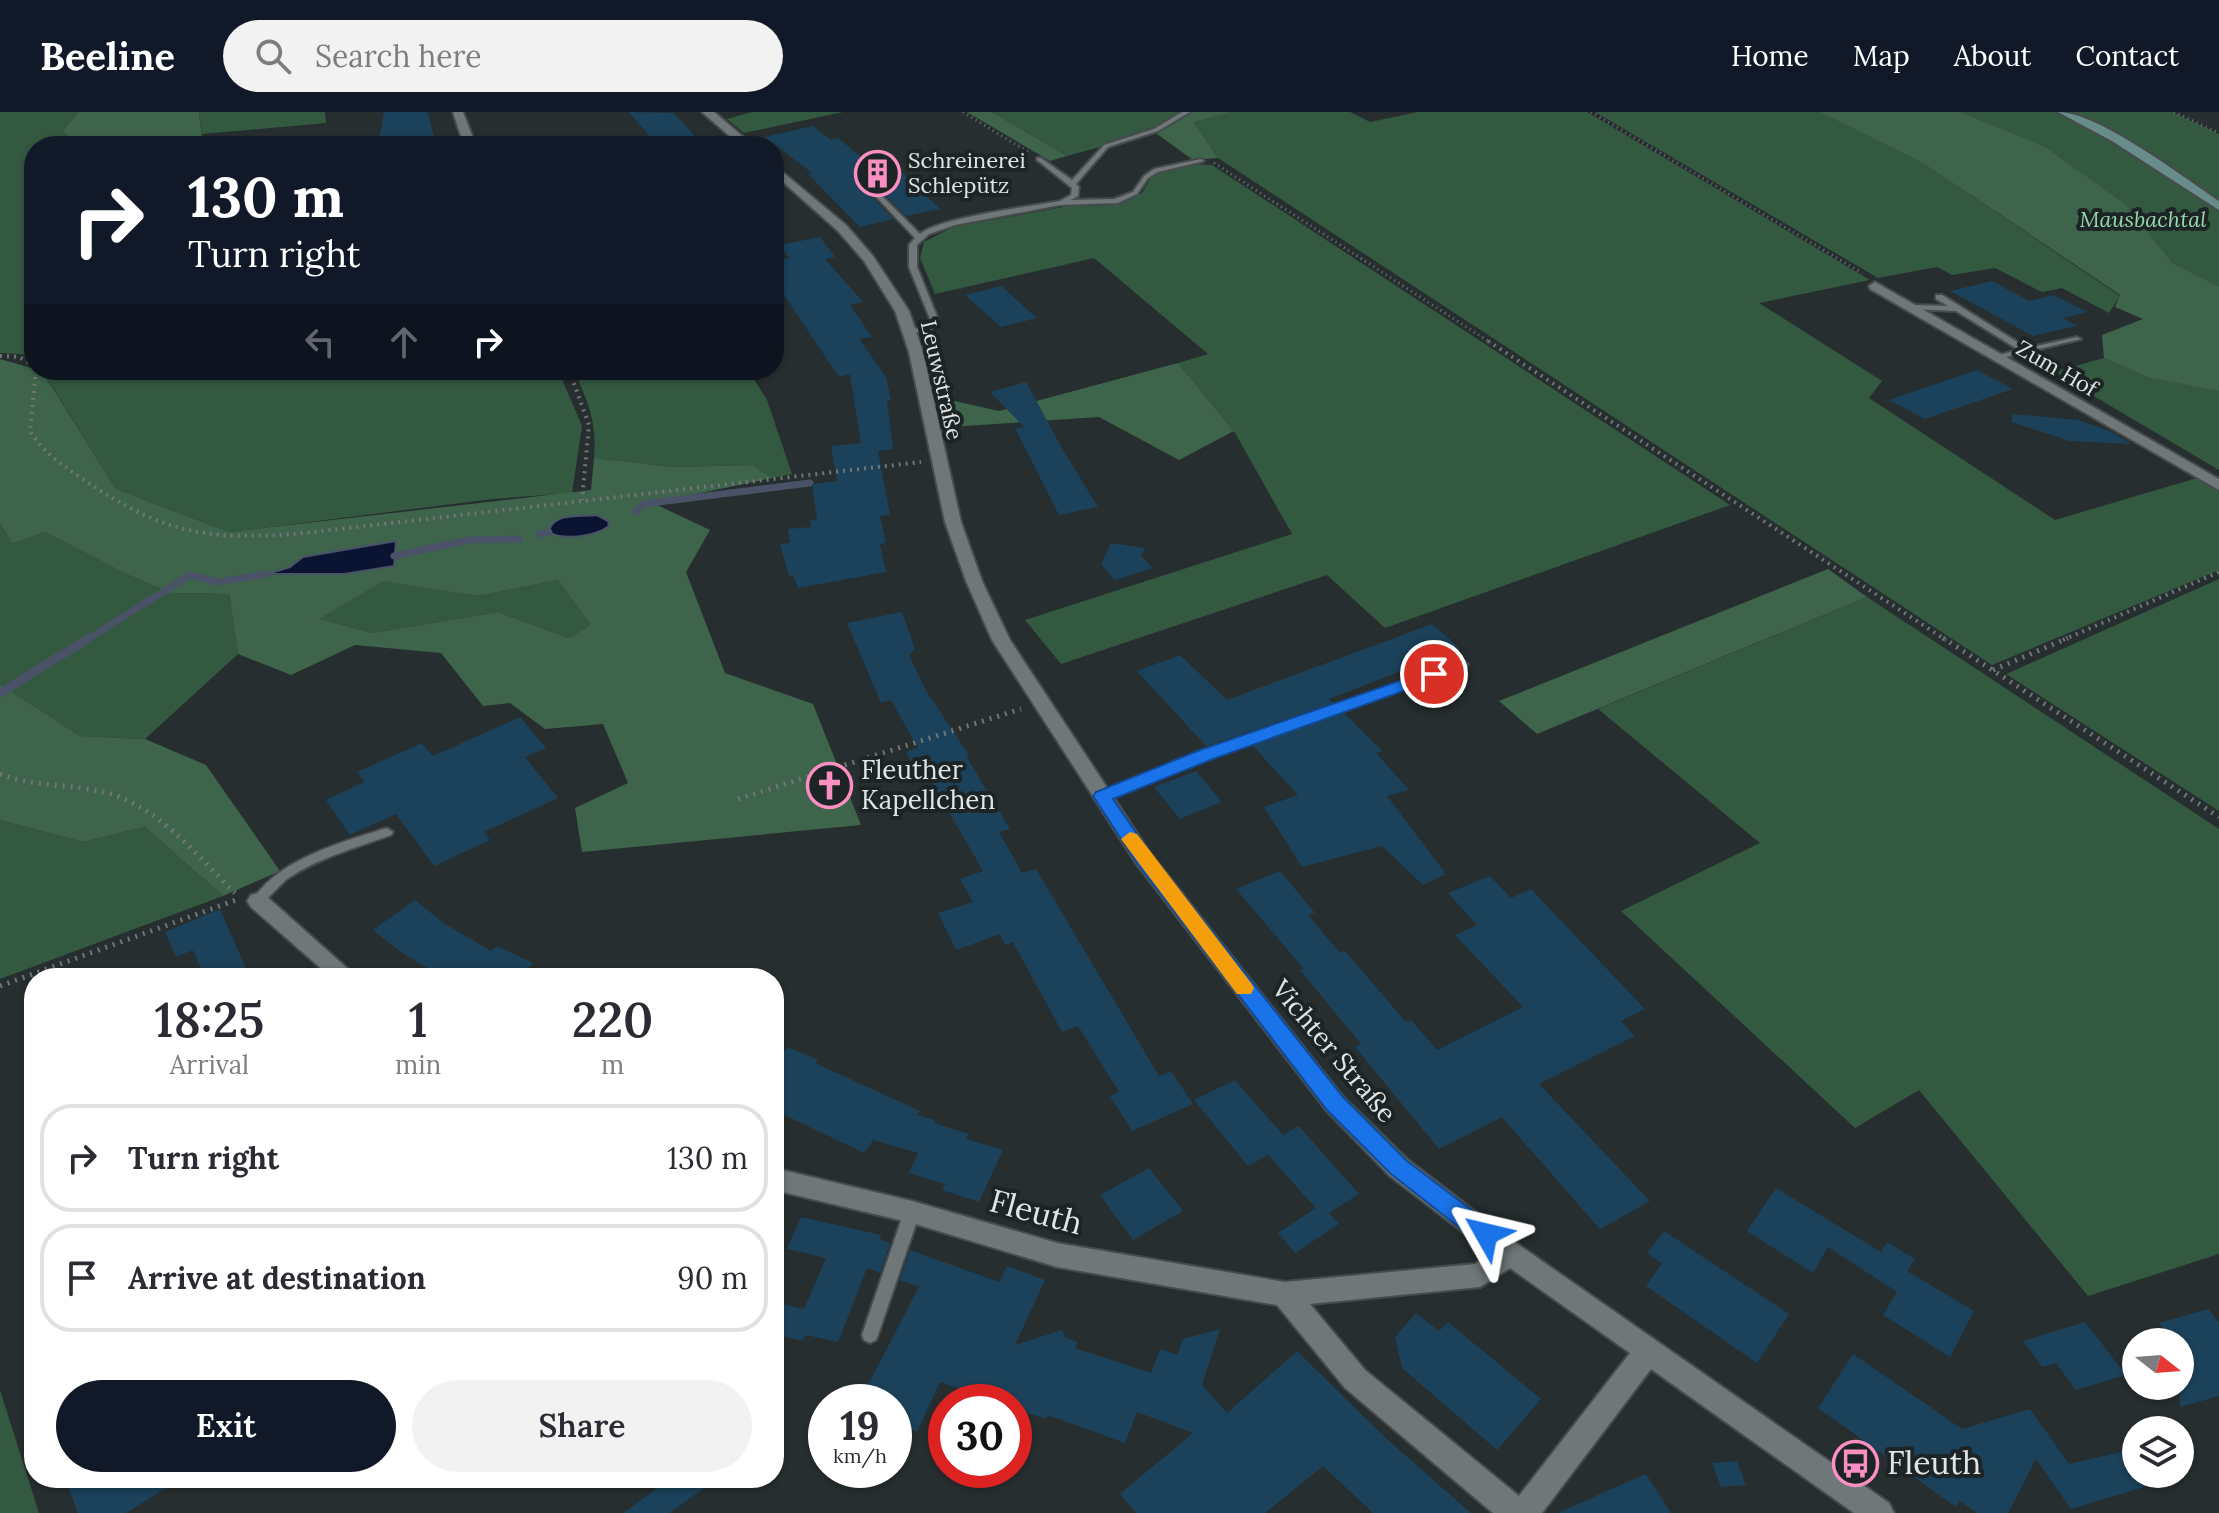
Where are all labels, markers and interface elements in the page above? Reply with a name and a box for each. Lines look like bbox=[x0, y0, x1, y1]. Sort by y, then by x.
search box bbox=[223, 20, 783, 92]
text: Beeline bbox=[40, 32, 175, 80]
icon: search bbox=[251, 34, 295, 78]
text: Search here bbox=[315, 37, 482, 75]
text: Home bbox=[1731, 38, 1809, 74]
text: Map bbox=[1853, 38, 1910, 74]
text: About bbox=[1954, 38, 2031, 74]
text: Contact bbox=[2075, 38, 2179, 74]
place label: Schreinerei Schlepütz bbox=[908, 146, 1026, 199]
building icon: Schreinerei Schlepütz bbox=[853, 149, 901, 197]
text: 130 m bbox=[188, 161, 344, 232]
icon: right bbox=[56, 168, 160, 272]
park label: Mausbachtal bbox=[2079, 205, 2207, 233]
text: Turn right bbox=[188, 231, 361, 277]
street label: Leuwstraße bbox=[915, 318, 969, 442]
icon: left bbox=[298, 320, 342, 364]
icon: ahead bbox=[382, 320, 426, 364]
icon: right bbox=[466, 320, 510, 364]
street label: Zum Hof bbox=[2012, 334, 2104, 403]
pin bbox=[1400, 640, 1468, 708]
icon: arrive bbox=[1412, 652, 1456, 696]
place label: Fleuther Kapellchen bbox=[861, 753, 995, 816]
church icon: Fleuther Kapellchen bbox=[806, 761, 854, 809]
street label: Vichter Straße bbox=[1264, 972, 1404, 1129]
text: 18:25 bbox=[155, 989, 264, 1050]
text: 1 bbox=[409, 989, 428, 1050]
text: 220 bbox=[572, 989, 653, 1050]
text: Arrival bbox=[170, 1048, 249, 1081]
text: min bbox=[395, 1048, 441, 1081]
text: m bbox=[601, 1048, 624, 1081]
icon: right bbox=[60, 1136, 104, 1180]
text: Turn right bbox=[128, 1139, 279, 1177]
text: 130 m bbox=[667, 1139, 748, 1177]
street label: Fleuth bbox=[985, 1180, 1087, 1244]
position arrow bbox=[1444, 1192, 1528, 1276]
icon: arrive bbox=[60, 1256, 104, 1300]
text: Arrive at destination bbox=[128, 1259, 426, 1297]
text: 90 m bbox=[677, 1259, 748, 1297]
north arrow bbox=[2122, 1328, 2194, 1400]
map controls bbox=[2122, 1328, 2194, 1488]
button: Exit bbox=[56, 1380, 396, 1472]
button: Share bbox=[412, 1380, 752, 1472]
speed limit sign: 30 bbox=[928, 1384, 1032, 1488]
text: 19 bbox=[840, 1400, 880, 1451]
button: layers bbox=[2122, 1416, 2194, 1488]
bus stop icon: Fleuth bbox=[1832, 1439, 1880, 1487]
place label: Fleuth bbox=[1887, 1442, 1981, 1483]
text: km/h bbox=[833, 1443, 887, 1468]

